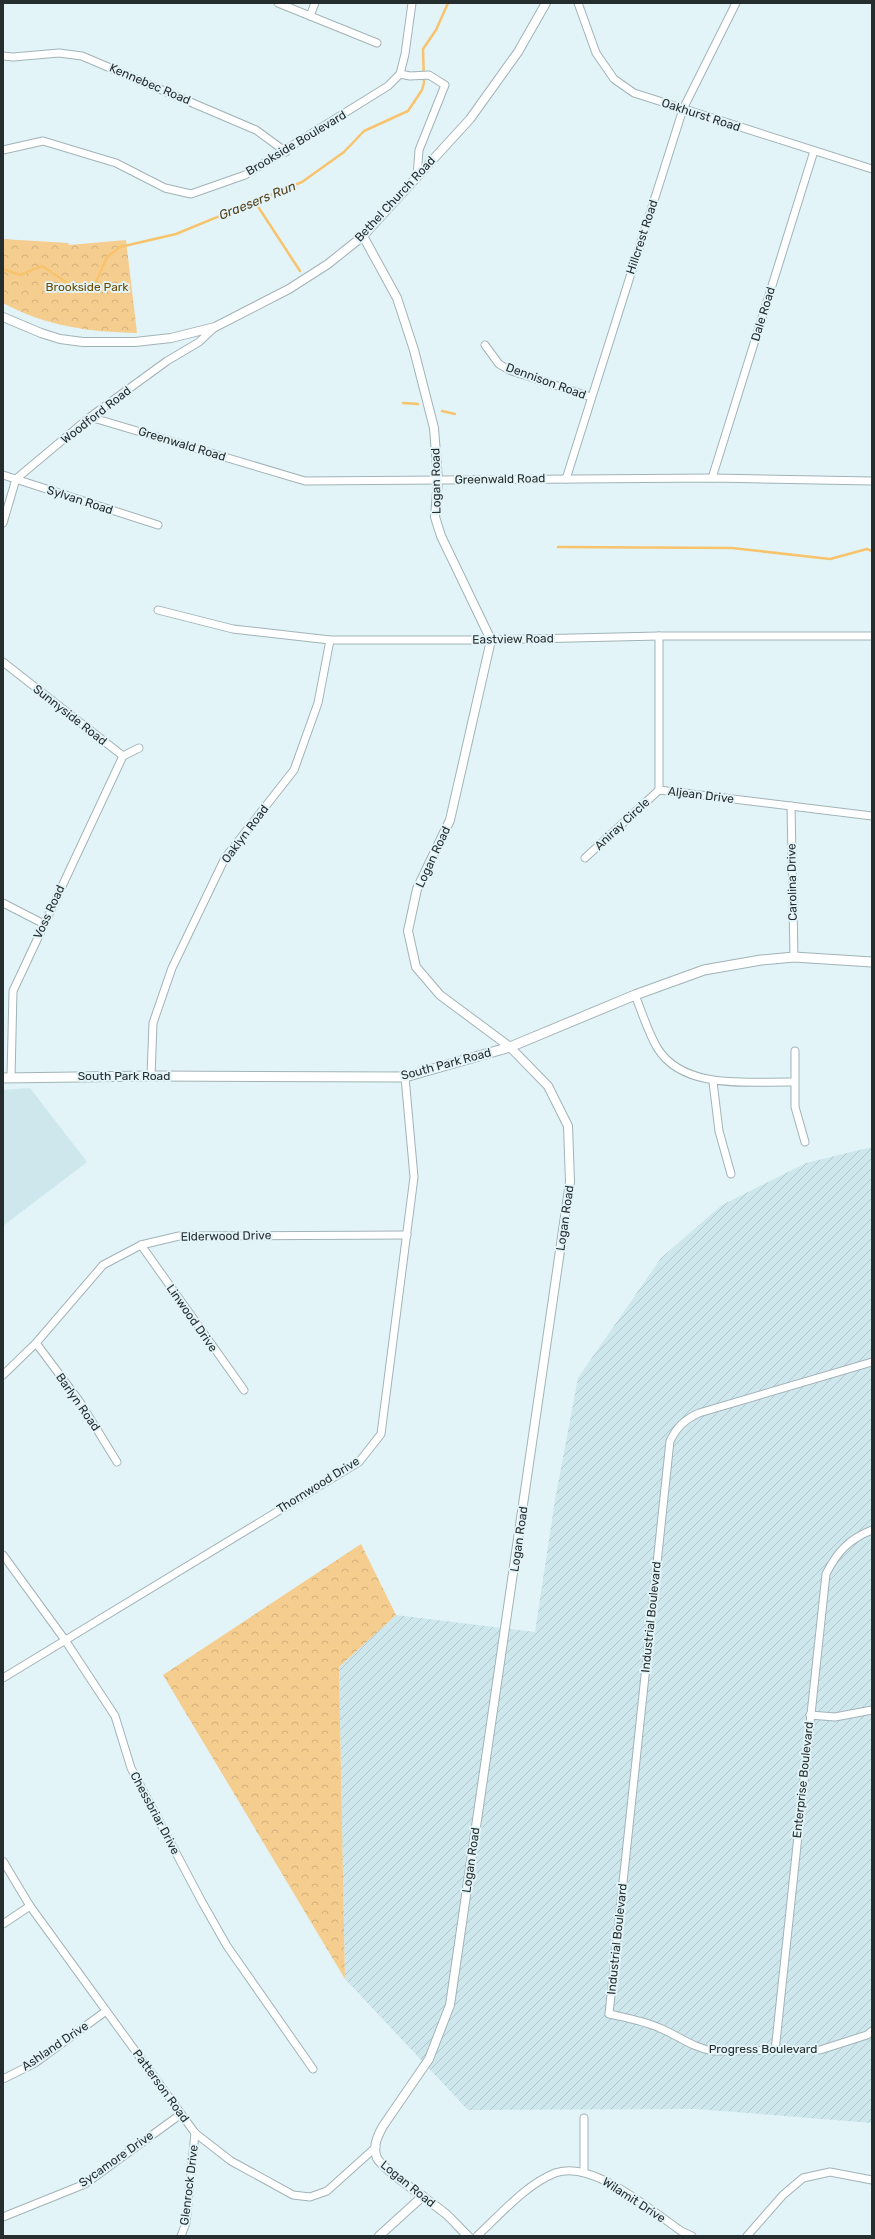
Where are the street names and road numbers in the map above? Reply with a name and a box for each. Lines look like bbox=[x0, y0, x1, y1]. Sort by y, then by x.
street label: Kennebec Road bbox=[107, 61, 193, 107]
street label: Oakhurst Road bbox=[660, 96, 742, 134]
street label: Brookside Boulevard bbox=[243, 108, 349, 178]
street label: Bethel Church Road bbox=[352, 153, 438, 245]
street label: Hillcrest Road bbox=[623, 198, 661, 276]
street label: Dale Road bbox=[748, 285, 778, 343]
street label: Dennison Road bbox=[504, 360, 588, 402]
street label: Woodford Road bbox=[58, 383, 134, 447]
street label: Greenwald Road bbox=[137, 424, 227, 464]
street label: Logan Road bbox=[428, 448, 444, 514]
street label: Greenwald Road bbox=[455, 471, 545, 487]
street label: Sylvan Road bbox=[45, 483, 115, 517]
street label: Eastview Road bbox=[472, 631, 554, 647]
street label: Sunnyside Road bbox=[30, 682, 110, 748]
street label: Aljean Drive bbox=[667, 784, 735, 806]
street label: Aniray Circle bbox=[592, 795, 653, 853]
street label: Oaklyn Road bbox=[219, 802, 271, 866]
street label: Logan Road bbox=[413, 824, 453, 890]
street label: Carolina Drive bbox=[784, 843, 800, 921]
street label: Voss Road bbox=[30, 883, 68, 941]
street label: South Park Road bbox=[399, 1045, 493, 1083]
street label: South Park Road bbox=[78, 1069, 170, 1083]
street label: Logan Road bbox=[553, 1184, 577, 1252]
street label: Elderwood Drive bbox=[180, 1228, 272, 1244]
street label: Linwood Drive bbox=[164, 1282, 221, 1355]
street label: Barlyn Road bbox=[53, 1370, 103, 1434]
street label: Thornwood Drive bbox=[274, 1454, 362, 1516]
street label: Logan Road bbox=[507, 1505, 531, 1573]
street label: Industrial Boulevard bbox=[638, 1561, 664, 1673]
street label: Enterprise Boulevard bbox=[790, 1721, 816, 1839]
street label: Chessbriar Drive bbox=[127, 1769, 183, 1857]
street label: Logan Road bbox=[459, 1826, 483, 1894]
street label: Industrial Boulevard bbox=[604, 1883, 630, 1995]
street label: Ashland Drive bbox=[19, 2018, 91, 2073]
street label: Progress Boulevard bbox=[709, 2042, 817, 2056]
street label: Patterson Road bbox=[130, 2047, 192, 2125]
street label: Sycamore Drive bbox=[76, 2128, 156, 2190]
street label: Glenrock Drive bbox=[177, 2144, 201, 2226]
street label: Logan Road bbox=[378, 2158, 438, 2210]
street label: Wilamit Drive bbox=[600, 2174, 668, 2226]

